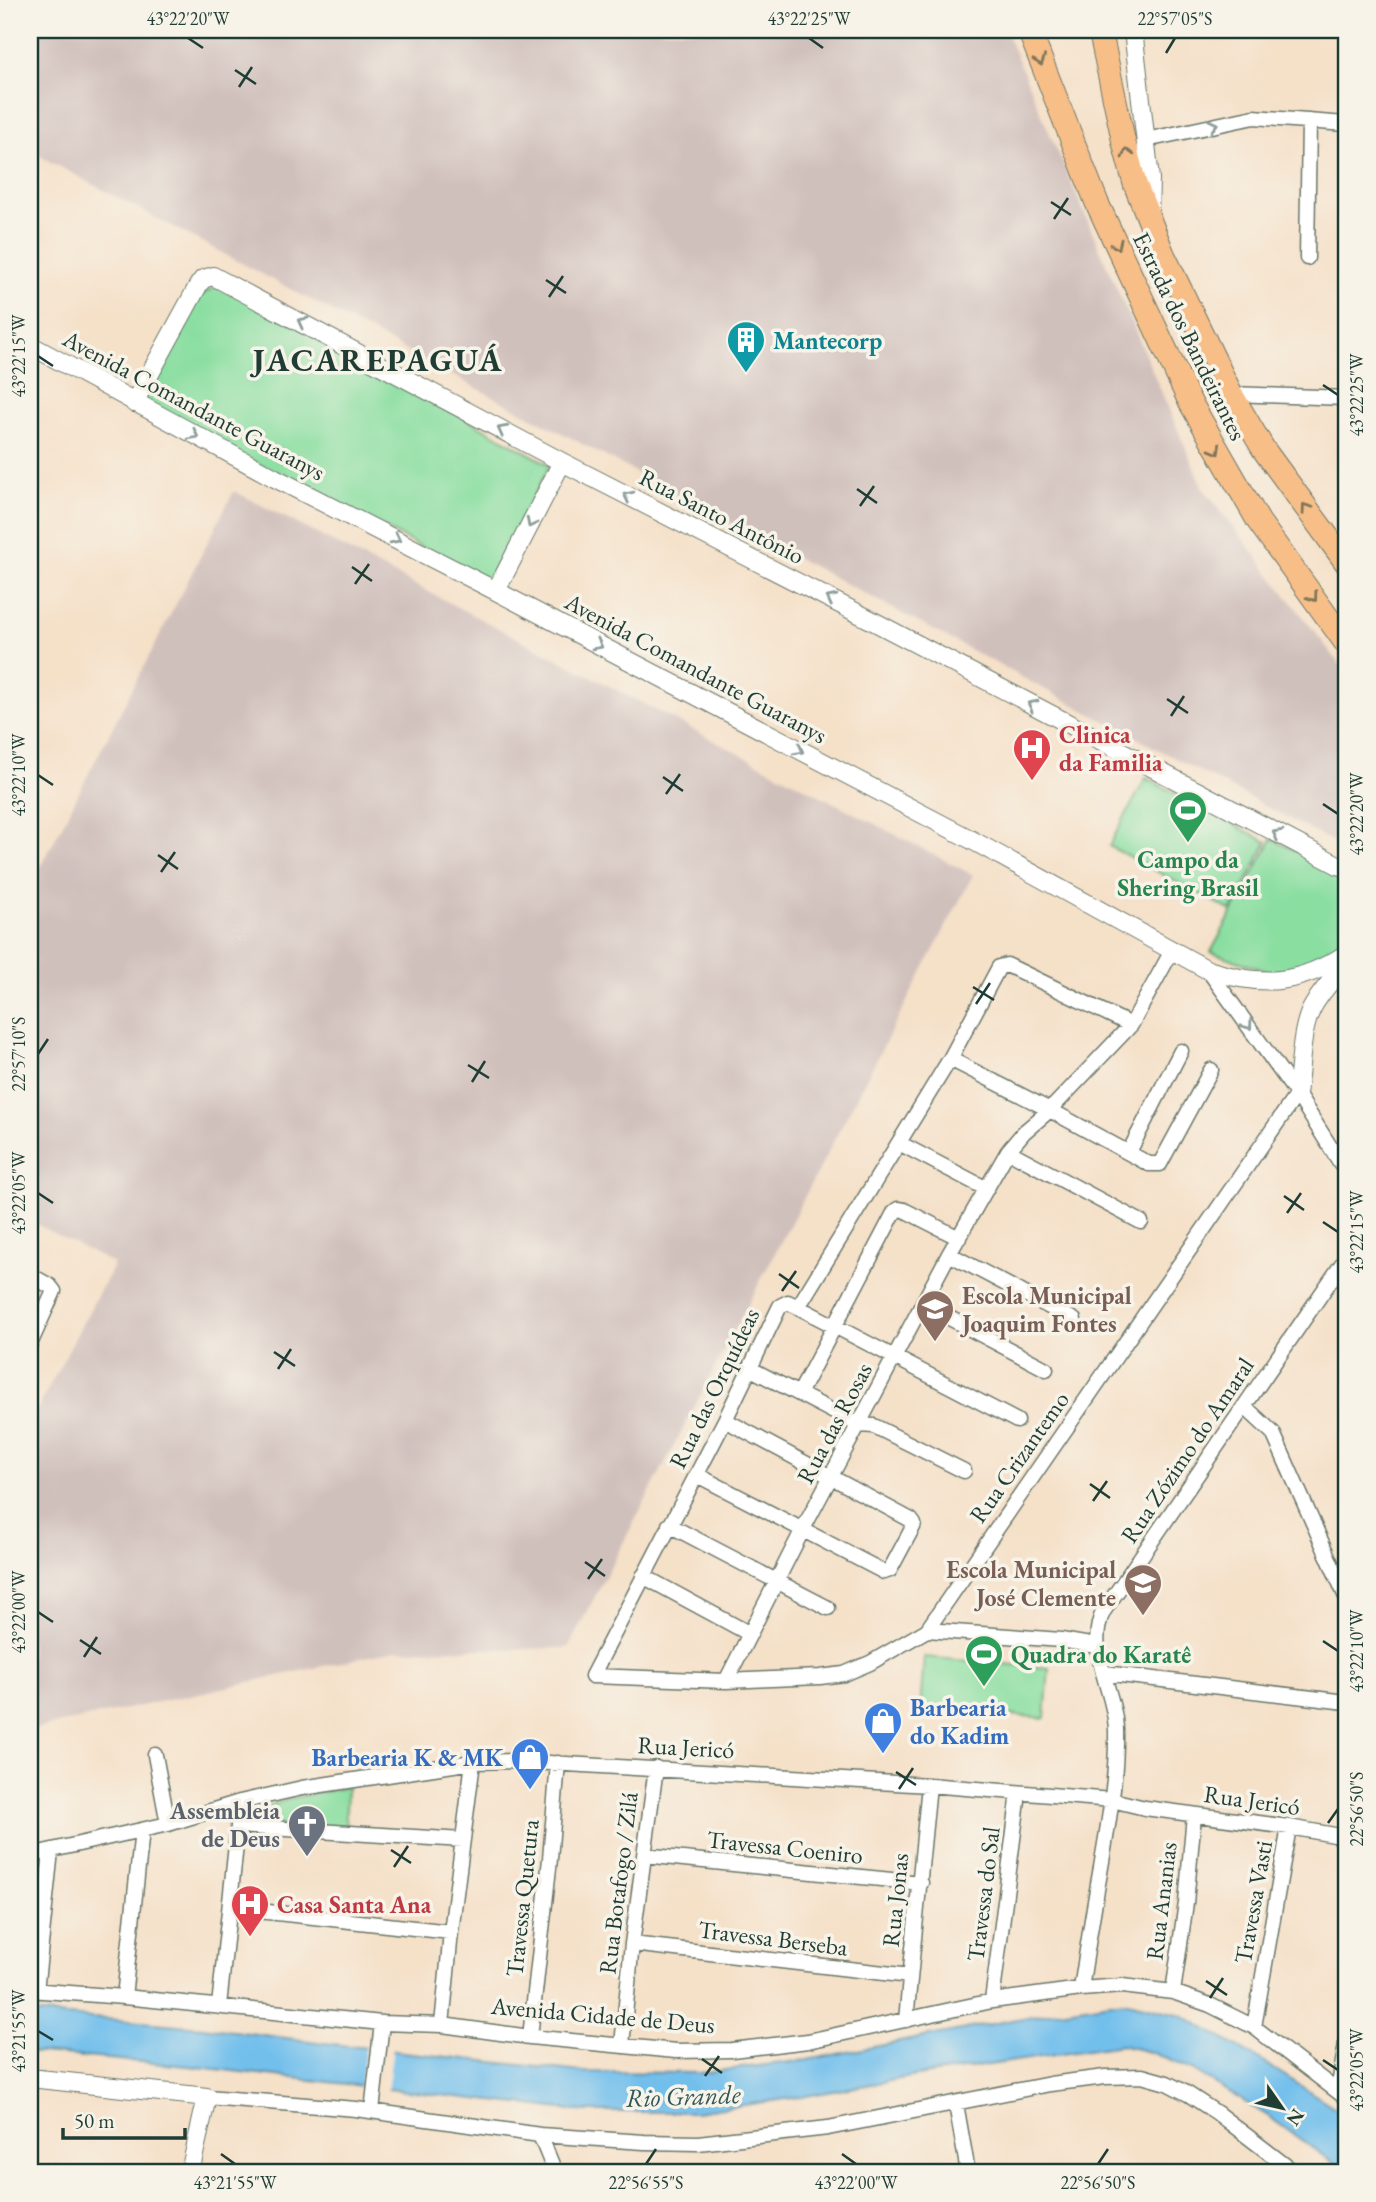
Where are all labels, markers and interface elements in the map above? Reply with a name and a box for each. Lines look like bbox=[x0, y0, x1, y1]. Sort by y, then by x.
text: 43°22'20"W bbox=[146, 7, 230, 30]
text: 43°22'25"W bbox=[767, 7, 851, 30]
text: 22°57'05"S bbox=[1138, 7, 1212, 30]
one-way arrow bbox=[1032, 54, 1046, 66]
one-way arrow bbox=[1207, 118, 1219, 133]
one-way arrow bbox=[1121, 147, 1135, 159]
street label: Estrada dos Bandeirantes bbox=[1126, 227, 1254, 445]
one-way arrow bbox=[1109, 238, 1123, 250]
text: 43°22'15"W bbox=[7, 314, 30, 398]
one-way arrow bbox=[297, 317, 309, 330]
building icon: Mantecorp bbox=[725, 319, 767, 374]
street label: Avenida Comandante Guaranys bbox=[57, 322, 330, 487]
place label: Mantecorp bbox=[773, 325, 882, 356]
district label: JACAREPAGUÁ bbox=[249, 339, 504, 381]
text: 43°22'25"W bbox=[1345, 353, 1368, 437]
one-way arrow bbox=[497, 425, 509, 438]
one-way arrow bbox=[187, 426, 199, 440]
one-way arrow bbox=[1208, 443, 1221, 455]
street label: Rua Santo Antônio bbox=[634, 461, 810, 571]
one-way arrow bbox=[623, 490, 635, 504]
one-way arrow bbox=[1302, 503, 1314, 515]
one-way arrow bbox=[526, 516, 540, 528]
one-way arrow bbox=[389, 530, 401, 544]
street label: Avenida Comandante Guaranys bbox=[559, 585, 832, 750]
one-way arrow bbox=[1305, 589, 1317, 602]
one-way arrow bbox=[826, 594, 838, 608]
one-way arrow bbox=[590, 636, 603, 650]
one-way arrow bbox=[1027, 700, 1040, 713]
place label: Clinica da Familia bbox=[1059, 719, 1163, 778]
hospital icon: Clinica da Familia bbox=[1011, 727, 1053, 782]
text: 43°22'10"W bbox=[7, 733, 30, 817]
one-way arrow bbox=[792, 741, 804, 755]
text: 43°22'20"W bbox=[1345, 772, 1368, 856]
sports icon: Campo da Shering Brasil bbox=[1167, 789, 1209, 844]
one-way arrow bbox=[1272, 828, 1284, 842]
place label: Campo da Shering Brasil bbox=[1117, 844, 1259, 904]
text: 22°57'10"S bbox=[7, 1017, 30, 1091]
one-way arrow bbox=[1240, 1017, 1252, 1030]
text: 43°22'05"W bbox=[7, 1151, 30, 1235]
text: 43°22'15"W bbox=[1345, 1190, 1368, 1274]
place label: Escola Municipal Joaquim Fontes bbox=[960, 1280, 1132, 1340]
school or university icon: Escola Municipal Joaquim Fontes bbox=[914, 1288, 956, 1343]
street label: Rua das Orquídeas bbox=[662, 1303, 766, 1473]
street label: Rua Zózimo do Amaral bbox=[1113, 1351, 1261, 1549]
street label: Rua das Rosas bbox=[789, 1357, 879, 1489]
street label: Rua Crizantemo bbox=[962, 1385, 1076, 1529]
place label: Escola Municipal José Clemente bbox=[946, 1554, 1116, 1613]
school or university icon: Escola Municipal José Clemente bbox=[1122, 1562, 1164, 1617]
text: 43°22'00"W bbox=[7, 1570, 30, 1654]
text: 43°22'10"W bbox=[1345, 1609, 1368, 1693]
sports icon: Quadra do Karatê bbox=[963, 1633, 1005, 1688]
place label: Quadra do Karatê bbox=[1011, 1639, 1191, 1670]
place label: Barbearia do Kadim bbox=[910, 1692, 1009, 1751]
shop icon: Barbearia do Kadim bbox=[862, 1700, 904, 1755]
street label: Rua Jericó bbox=[637, 1729, 735, 1765]
shop icon: Barbearia K & MK bbox=[509, 1736, 551, 1791]
place label: Barbearia K & MK bbox=[312, 1742, 504, 1773]
text: 22°56'50"S bbox=[1345, 1772, 1368, 1846]
street label: Rua Jericó bbox=[1202, 1778, 1302, 1822]
street label: Rua Botafogo / Zilá bbox=[591, 1790, 645, 1976]
place label: Assembleia de Deus bbox=[169, 1795, 280, 1854]
church icon: Assembleia de Deus bbox=[286, 1803, 328, 1858]
street label: Travessa Quetura bbox=[498, 1817, 546, 1978]
street label: Travessa Coeniro bbox=[705, 1823, 865, 1871]
street label: Travessa do Sal bbox=[959, 1825, 1007, 1963]
street label: Travessa Vasti bbox=[1227, 1838, 1279, 1966]
street label: Rua Ananias bbox=[1138, 1840, 1184, 1962]
street label: Rua Jonas bbox=[875, 1852, 915, 1948]
hospital icon: Casa Santa Ana bbox=[229, 1883, 271, 1938]
place label: Casa Santa Ana bbox=[277, 1889, 432, 1920]
street label: Travessa Berseba bbox=[697, 1913, 850, 1963]
text: 43°21'55"W bbox=[7, 1989, 30, 2073]
street label: Avenida Cidade de Deus bbox=[489, 1990, 716, 2040]
text: 43°22'05"W bbox=[1345, 2028, 1368, 2112]
north arrow bbox=[1246, 2072, 1316, 2142]
water label: Rio Grande bbox=[625, 2077, 742, 2115]
scale bar bbox=[63, 2097, 186, 2141]
text: N bbox=[1281, 2104, 1310, 2131]
text: 50 m bbox=[74, 2107, 115, 2134]
text: 43°21'55"W bbox=[193, 2171, 277, 2194]
text: 22°56'55"S bbox=[609, 2171, 683, 2194]
text: 43°22'00"W bbox=[814, 2171, 898, 2194]
text: 22°56'50"S bbox=[1061, 2171, 1135, 2194]

